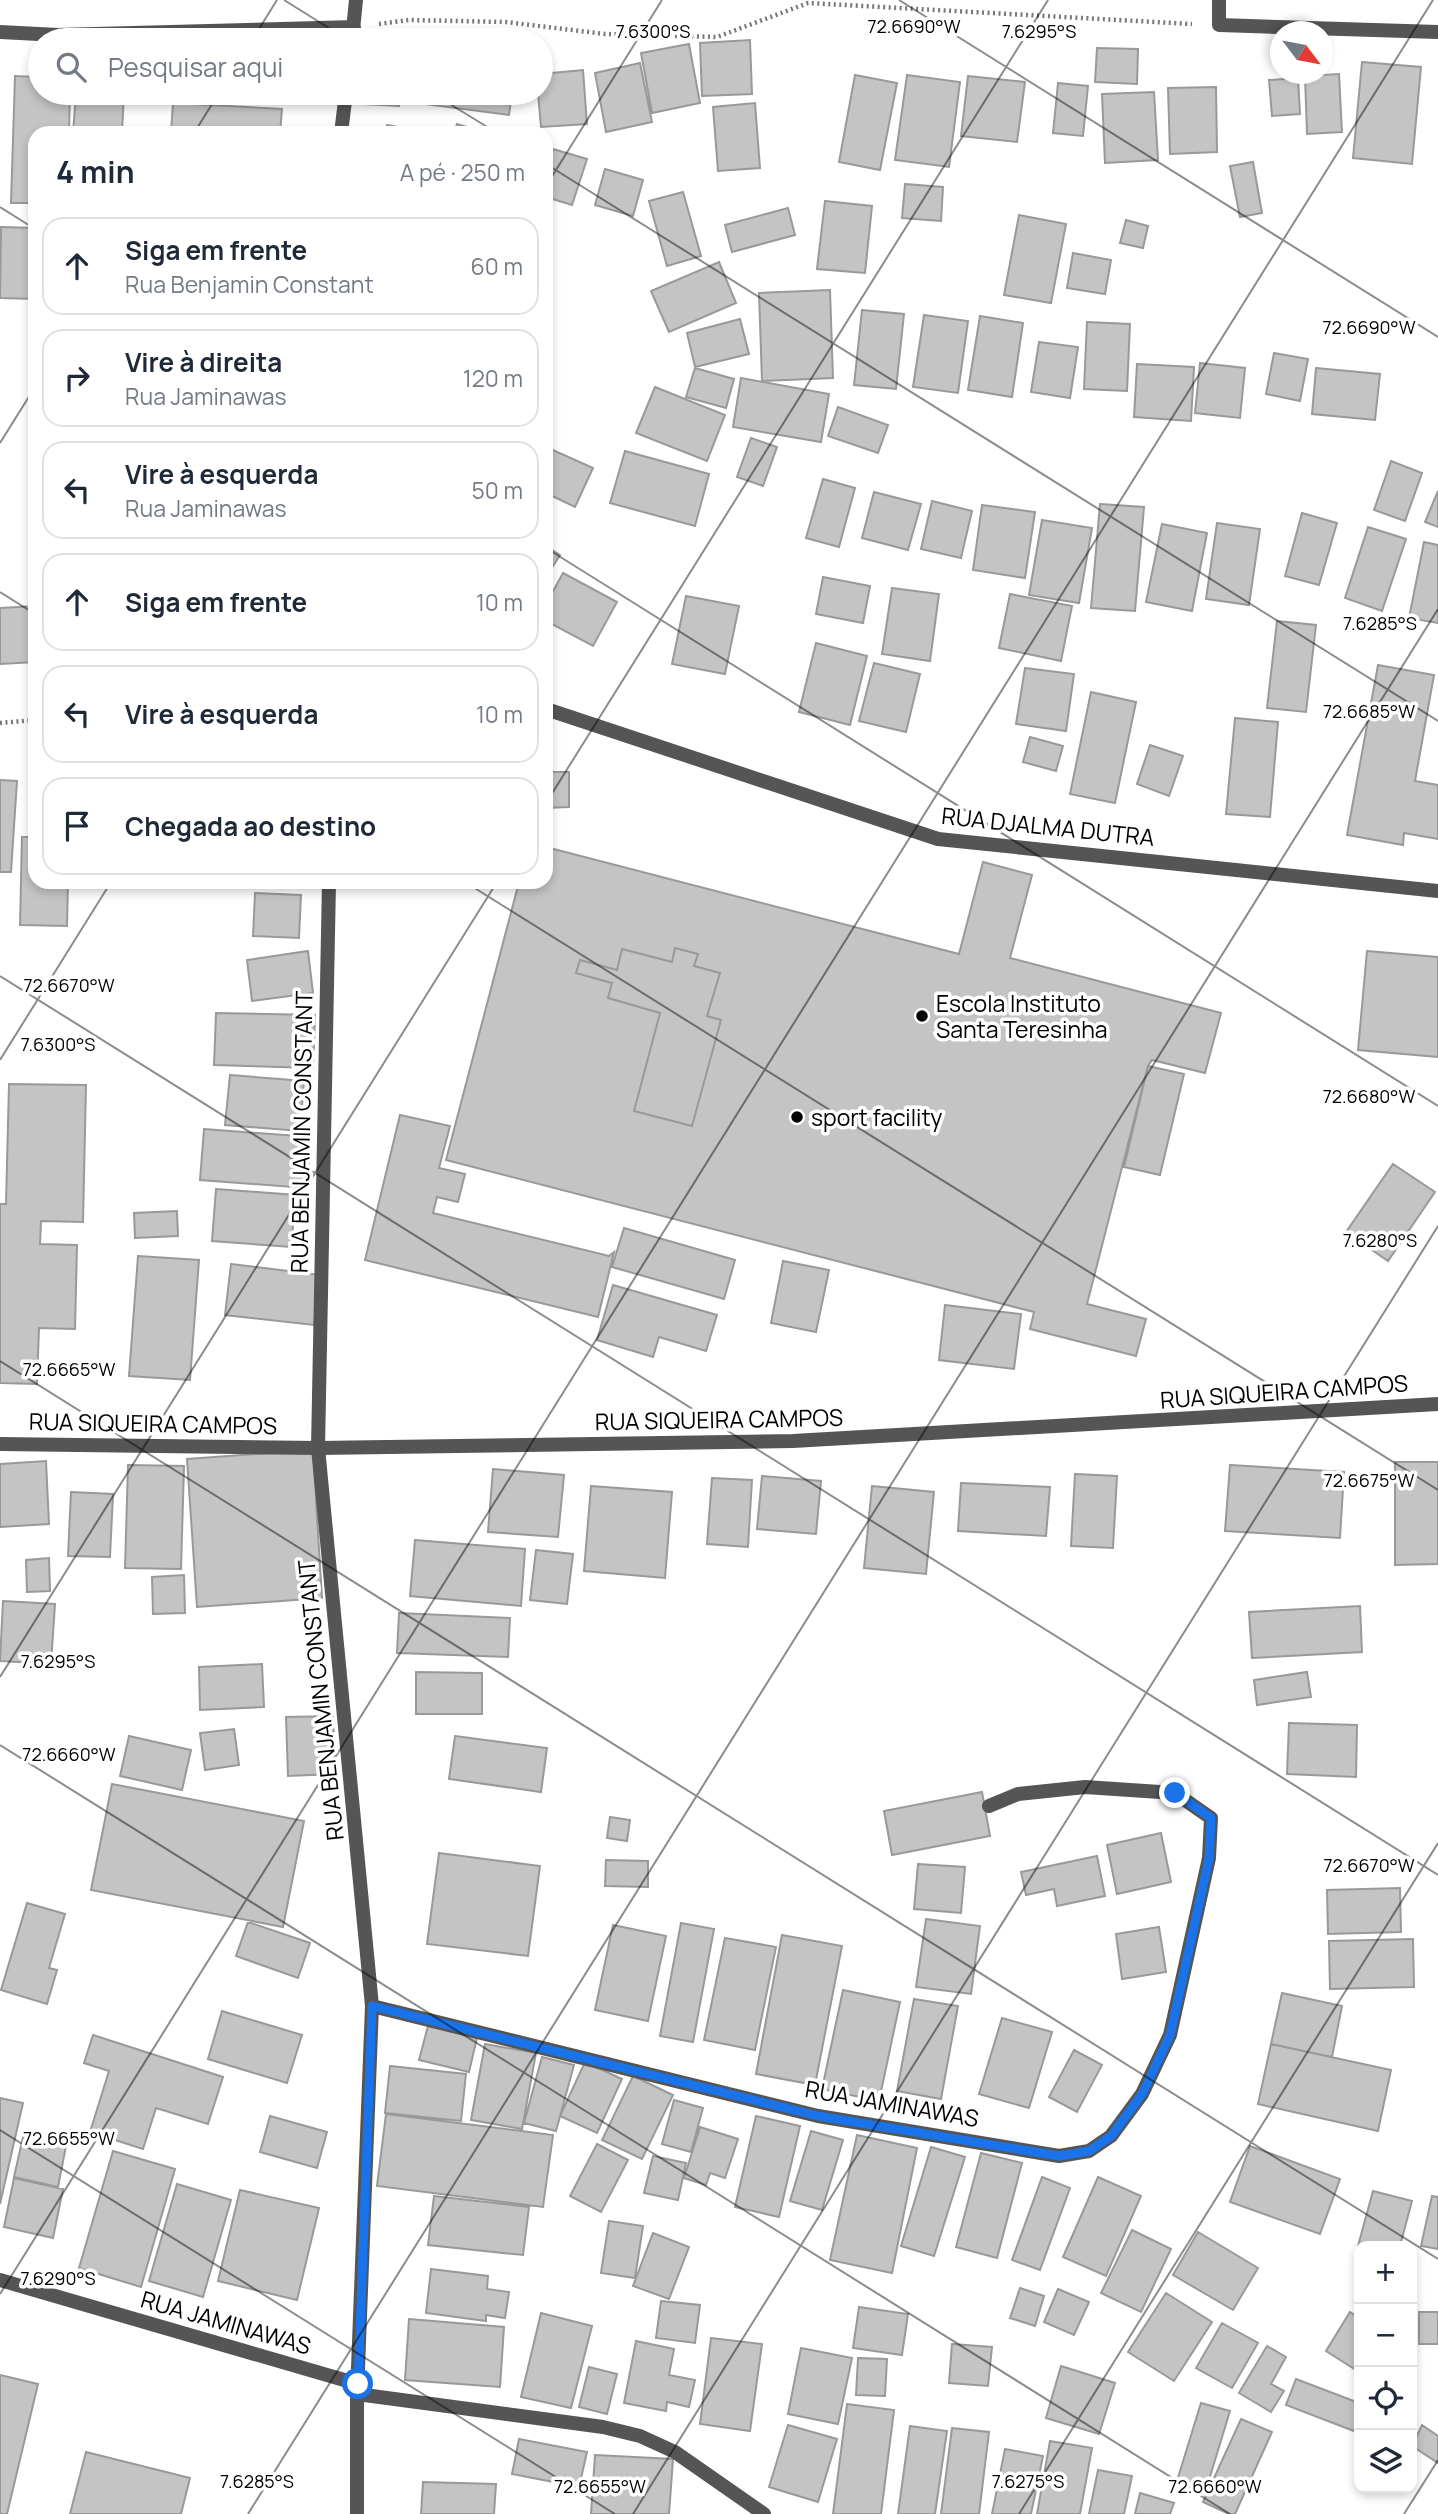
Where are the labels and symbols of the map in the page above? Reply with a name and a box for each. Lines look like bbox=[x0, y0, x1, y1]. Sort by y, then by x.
text: 72.6690°W bbox=[867, 14, 961, 38]
text: 7.6300°S bbox=[616, 19, 690, 43]
text: 7.6295°S bbox=[1002, 19, 1076, 43]
north arrow bbox=[1270, 21, 1333, 84]
text: 72.6690°W bbox=[1322, 315, 1416, 339]
text: 7.6285°S bbox=[1343, 611, 1417, 635]
text: 72.6685°W bbox=[1323, 699, 1415, 723]
street label: RUA DJALMA DUTRA bbox=[940, 799, 1156, 853]
text: 72.6670°W bbox=[23, 973, 115, 997]
place label: Escola Instituto Santa Teresinha bbox=[936, 987, 1108, 1045]
street label: RUA BENJAMIN CONSTANT bbox=[283, 990, 319, 1273]
marker: Escola Instituto Santa Teresinha bbox=[914, 1008, 930, 1024]
text: 7.6300°S bbox=[21, 1032, 95, 1056]
text: 72.6680°W bbox=[1323, 1084, 1415, 1108]
place label: sport facility bbox=[811, 1101, 942, 1133]
marker: sport facility bbox=[789, 1109, 805, 1125]
text: 7.6280°S bbox=[1343, 1228, 1417, 1252]
text: 72.6665°W bbox=[23, 1357, 116, 1381]
street label: RUA SIQUEIRA CAMPOS bbox=[1159, 1366, 1409, 1416]
street label: RUA SIQUEIRA CAMPOS bbox=[595, 1401, 843, 1437]
street label: RUA SIQUEIRA CAMPOS bbox=[29, 1405, 277, 1441]
text: 72.6675°W bbox=[1324, 1468, 1414, 1492]
street label: RUA BENJAMIN CONSTANT bbox=[289, 1558, 351, 1842]
text: 7.6295°S bbox=[21, 1649, 95, 1673]
text: 72.6660°W bbox=[22, 1742, 116, 1766]
route end bbox=[1159, 1777, 1190, 1808]
text: 72.6670°W bbox=[1323, 1853, 1415, 1877]
street label: RUA JAMINAWAS bbox=[803, 2072, 981, 2134]
text: 72.6655°W bbox=[23, 2126, 115, 2150]
text: 7.6290°S bbox=[20, 2266, 96, 2290]
street label: RUA JAMINAWAS bbox=[137, 2282, 315, 2362]
route start bbox=[342, 2368, 373, 2399]
text: 7.6285°S bbox=[220, 2469, 294, 2493]
text: 7.6275°S bbox=[992, 2469, 1064, 2493]
text: 72.6655°W bbox=[554, 2474, 646, 2498]
text: 72.6660°W bbox=[1168, 2474, 1262, 2498]

